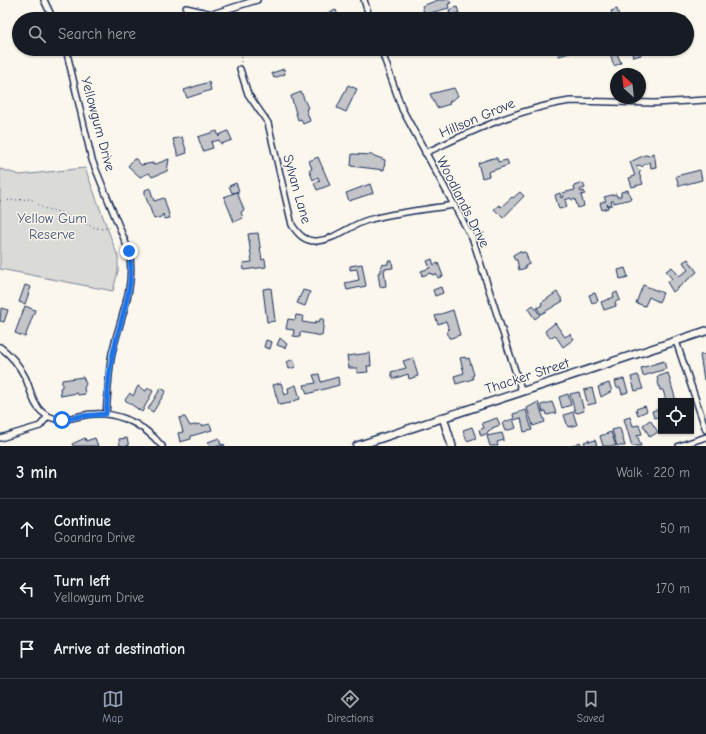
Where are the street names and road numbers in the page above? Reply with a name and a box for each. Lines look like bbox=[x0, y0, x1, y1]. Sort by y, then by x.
street label: Yellowgum Drive bbox=[77, 75, 119, 173]
street label: Hillson Grove bbox=[437, 95, 517, 141]
street label: Sylvan Lane bbox=[279, 153, 315, 225]
street label: Woodlands Drive bbox=[433, 154, 493, 250]
street label: Thacker Street bbox=[483, 354, 572, 398]

